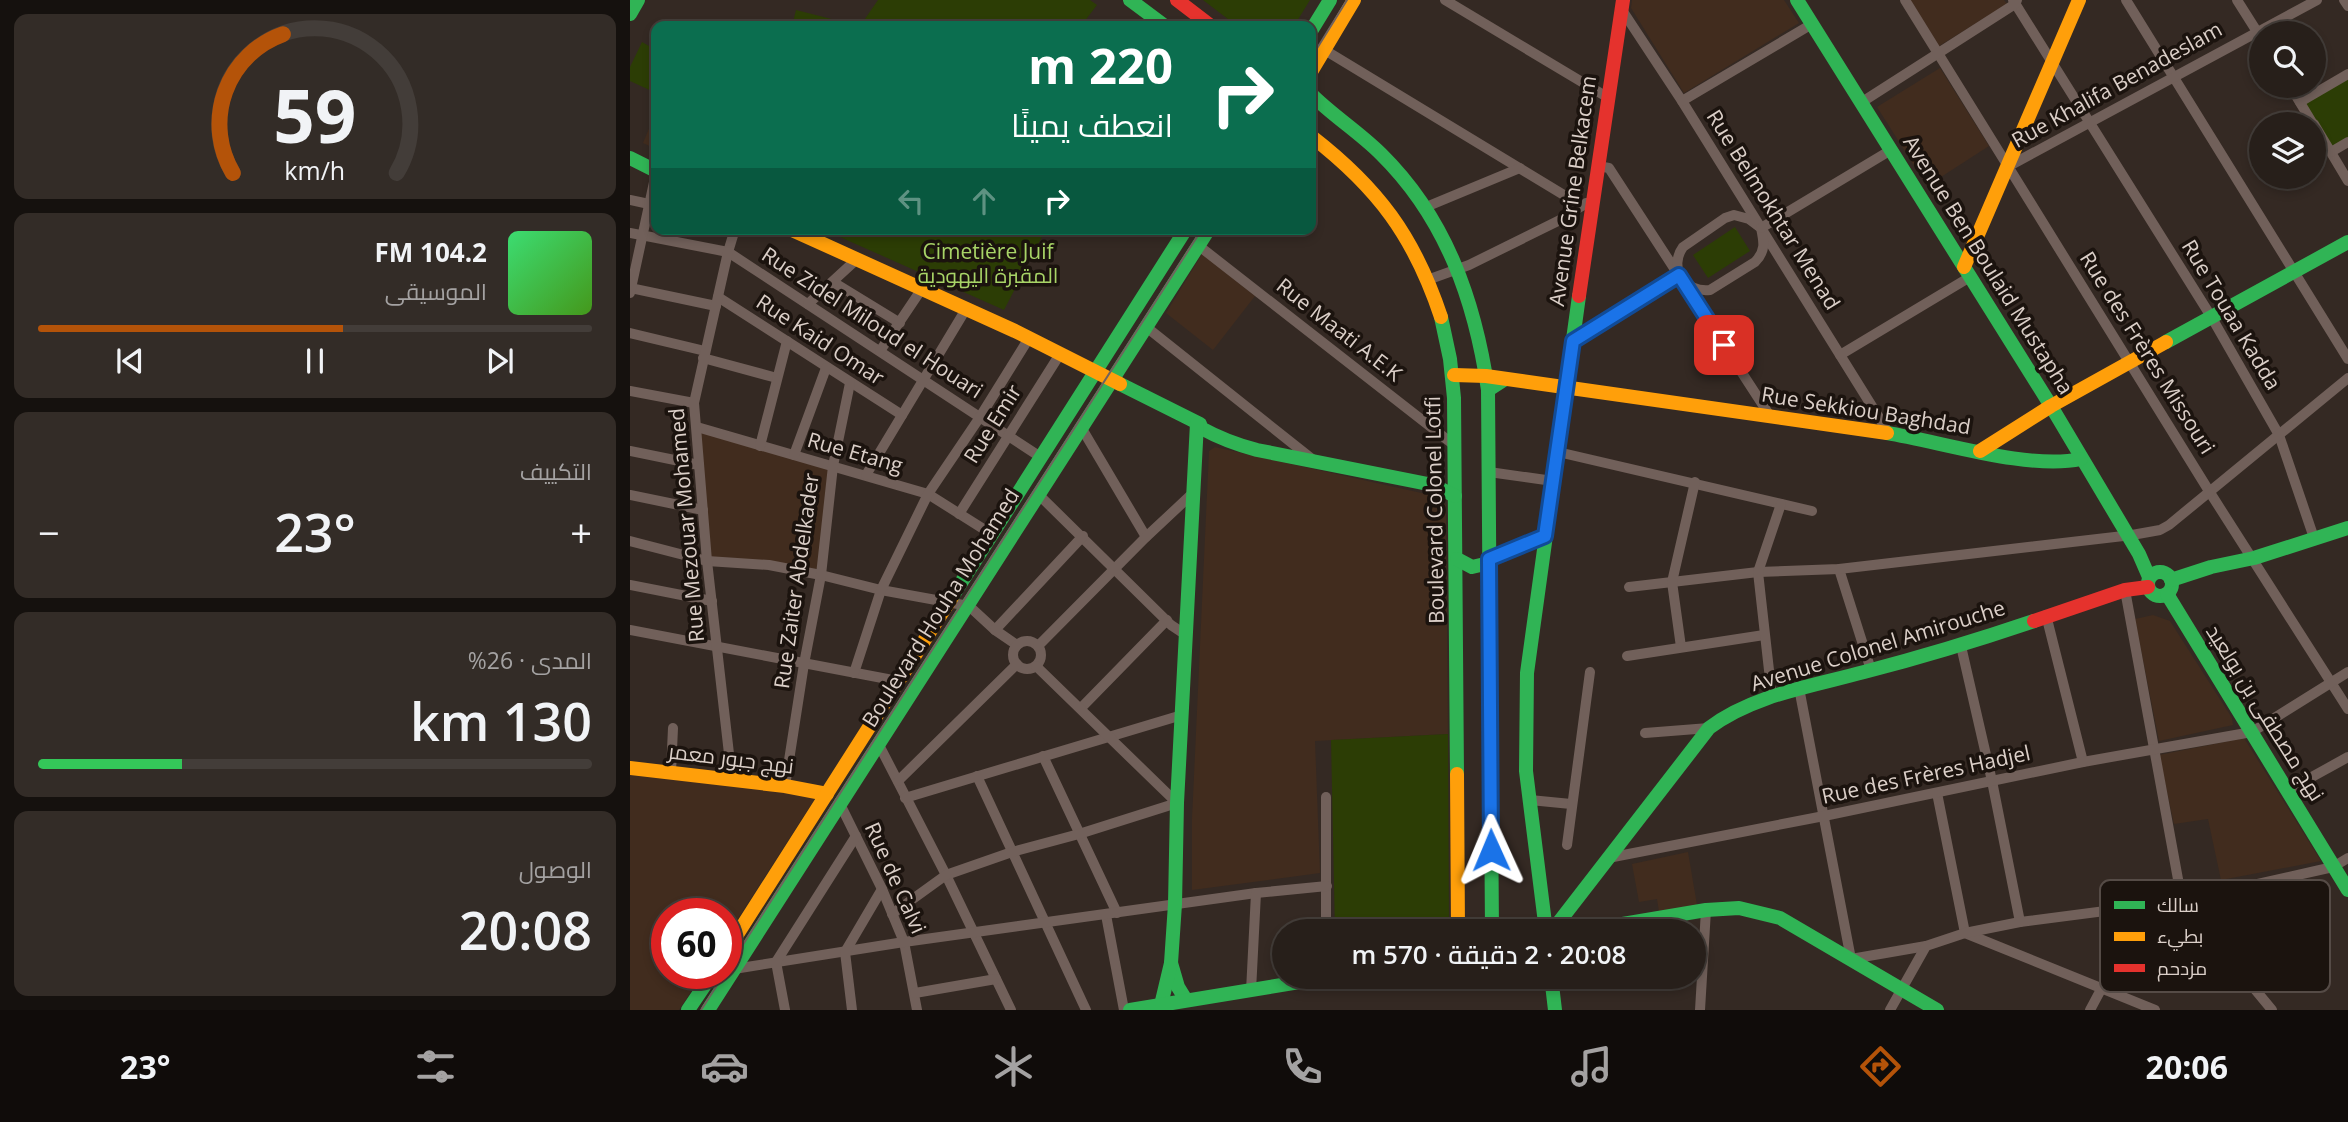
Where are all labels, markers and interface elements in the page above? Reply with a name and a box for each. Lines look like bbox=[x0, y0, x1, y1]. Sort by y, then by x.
street label: Rue Khalifa Benadeslam bbox=[2006, 15, 2227, 154]
map controls bbox=[2249, 21, 2326, 189]
button: search bbox=[2249, 21, 2326, 98]
text: 220 m bbox=[1028, 32, 1173, 98]
icon: right bbox=[1197, 49, 1288, 140]
text: 59 bbox=[273, 65, 357, 164]
street label: Avenue Grine Belkacem bbox=[1542, 74, 1602, 308]
text: انعطف يمينًا bbox=[1011, 103, 1173, 146]
street label: Rue Belmokhtar Menad bbox=[1701, 104, 1847, 315]
button: layers bbox=[2249, 112, 2326, 189]
street label: Avenue Ben Boulaid Mustapha bbox=[1897, 130, 2080, 399]
text: km/h bbox=[285, 152, 345, 186]
icon: left bbox=[892, 182, 930, 220]
icon: ahead bbox=[965, 182, 1003, 220]
icon: right bbox=[1038, 182, 1076, 220]
text: 104.2 FM bbox=[375, 234, 487, 270]
street label: Rue Touaa Kadda bbox=[2176, 234, 2288, 395]
park label: Cimetière Juif المقبرة اليهودية bbox=[918, 237, 1058, 289]
street label: Rue Zidel Miloud el Houari bbox=[757, 240, 988, 404]
street label: Rue des Frères Missouri bbox=[2074, 246, 2222, 459]
street label: Rue Maati A.E.K bbox=[1271, 271, 1408, 387]
text: الموسيقى bbox=[385, 275, 487, 307]
street label: Rue Kaid Omar bbox=[751, 287, 890, 391]
pin bbox=[1694, 315, 1754, 375]
icon: arrive bbox=[1705, 326, 1743, 364]
icon: previous bbox=[111, 342, 149, 380]
icon: pause bbox=[296, 342, 334, 380]
icon: next bbox=[481, 342, 519, 380]
street label: Rue Emir bbox=[957, 378, 1028, 468]
street label: Rue Sekkiou Baghdad bbox=[1759, 380, 1973, 440]
street label: Boulevard Colonel Lotfi bbox=[1418, 396, 1450, 624]
street label: Rue Mezouar Mohamed bbox=[662, 407, 710, 643]
street label: Rue Etang bbox=[804, 425, 906, 479]
text: التكييف bbox=[520, 455, 592, 487]
street label: Rue Zaiter Abdelkader bbox=[767, 471, 825, 690]
street label: Boulevard Houha Mohamed bbox=[855, 483, 1025, 732]
text: 23° bbox=[274, 496, 356, 567]
text: − bbox=[38, 506, 60, 558]
text: + bbox=[570, 506, 592, 558]
street label: Avenue Colonel Amirouche bbox=[1747, 593, 2008, 697]
street label: نهج مصطفى بن بولعيد bbox=[2199, 619, 2331, 806]
text: المدى · 26% bbox=[468, 644, 592, 676]
text: 130 km bbox=[410, 685, 592, 756]
street label: نهج جبور معمر bbox=[666, 736, 796, 781]
street label: Rue des Frères Hadjel bbox=[1819, 738, 2033, 810]
position arrow bbox=[1454, 813, 1528, 887]
street label: Rue de Calvi bbox=[859, 817, 933, 938]
text: الوصول bbox=[519, 853, 592, 885]
legend bbox=[2100, 880, 2330, 992]
text: سالك bbox=[2157, 892, 2199, 918]
text: 20:08 bbox=[459, 894, 592, 965]
speed limit sign: 60 bbox=[651, 898, 742, 989]
text: بطيء bbox=[2157, 923, 2203, 951]
text: 20:08 · 2 دقيقة · 570 m bbox=[1352, 936, 1626, 972]
text: مزدحم bbox=[2157, 955, 2207, 982]
icon: filters bbox=[411, 1042, 460, 1091]
icon: car bbox=[700, 1042, 749, 1091]
icon: climate bbox=[989, 1042, 1038, 1091]
icon: phone bbox=[1278, 1042, 1327, 1091]
icon: music bbox=[1567, 1042, 1616, 1091]
icon: directions bbox=[1856, 1042, 1905, 1091]
text: 23° bbox=[120, 1045, 170, 1088]
text: 20:06 bbox=[2146, 1045, 2228, 1088]

